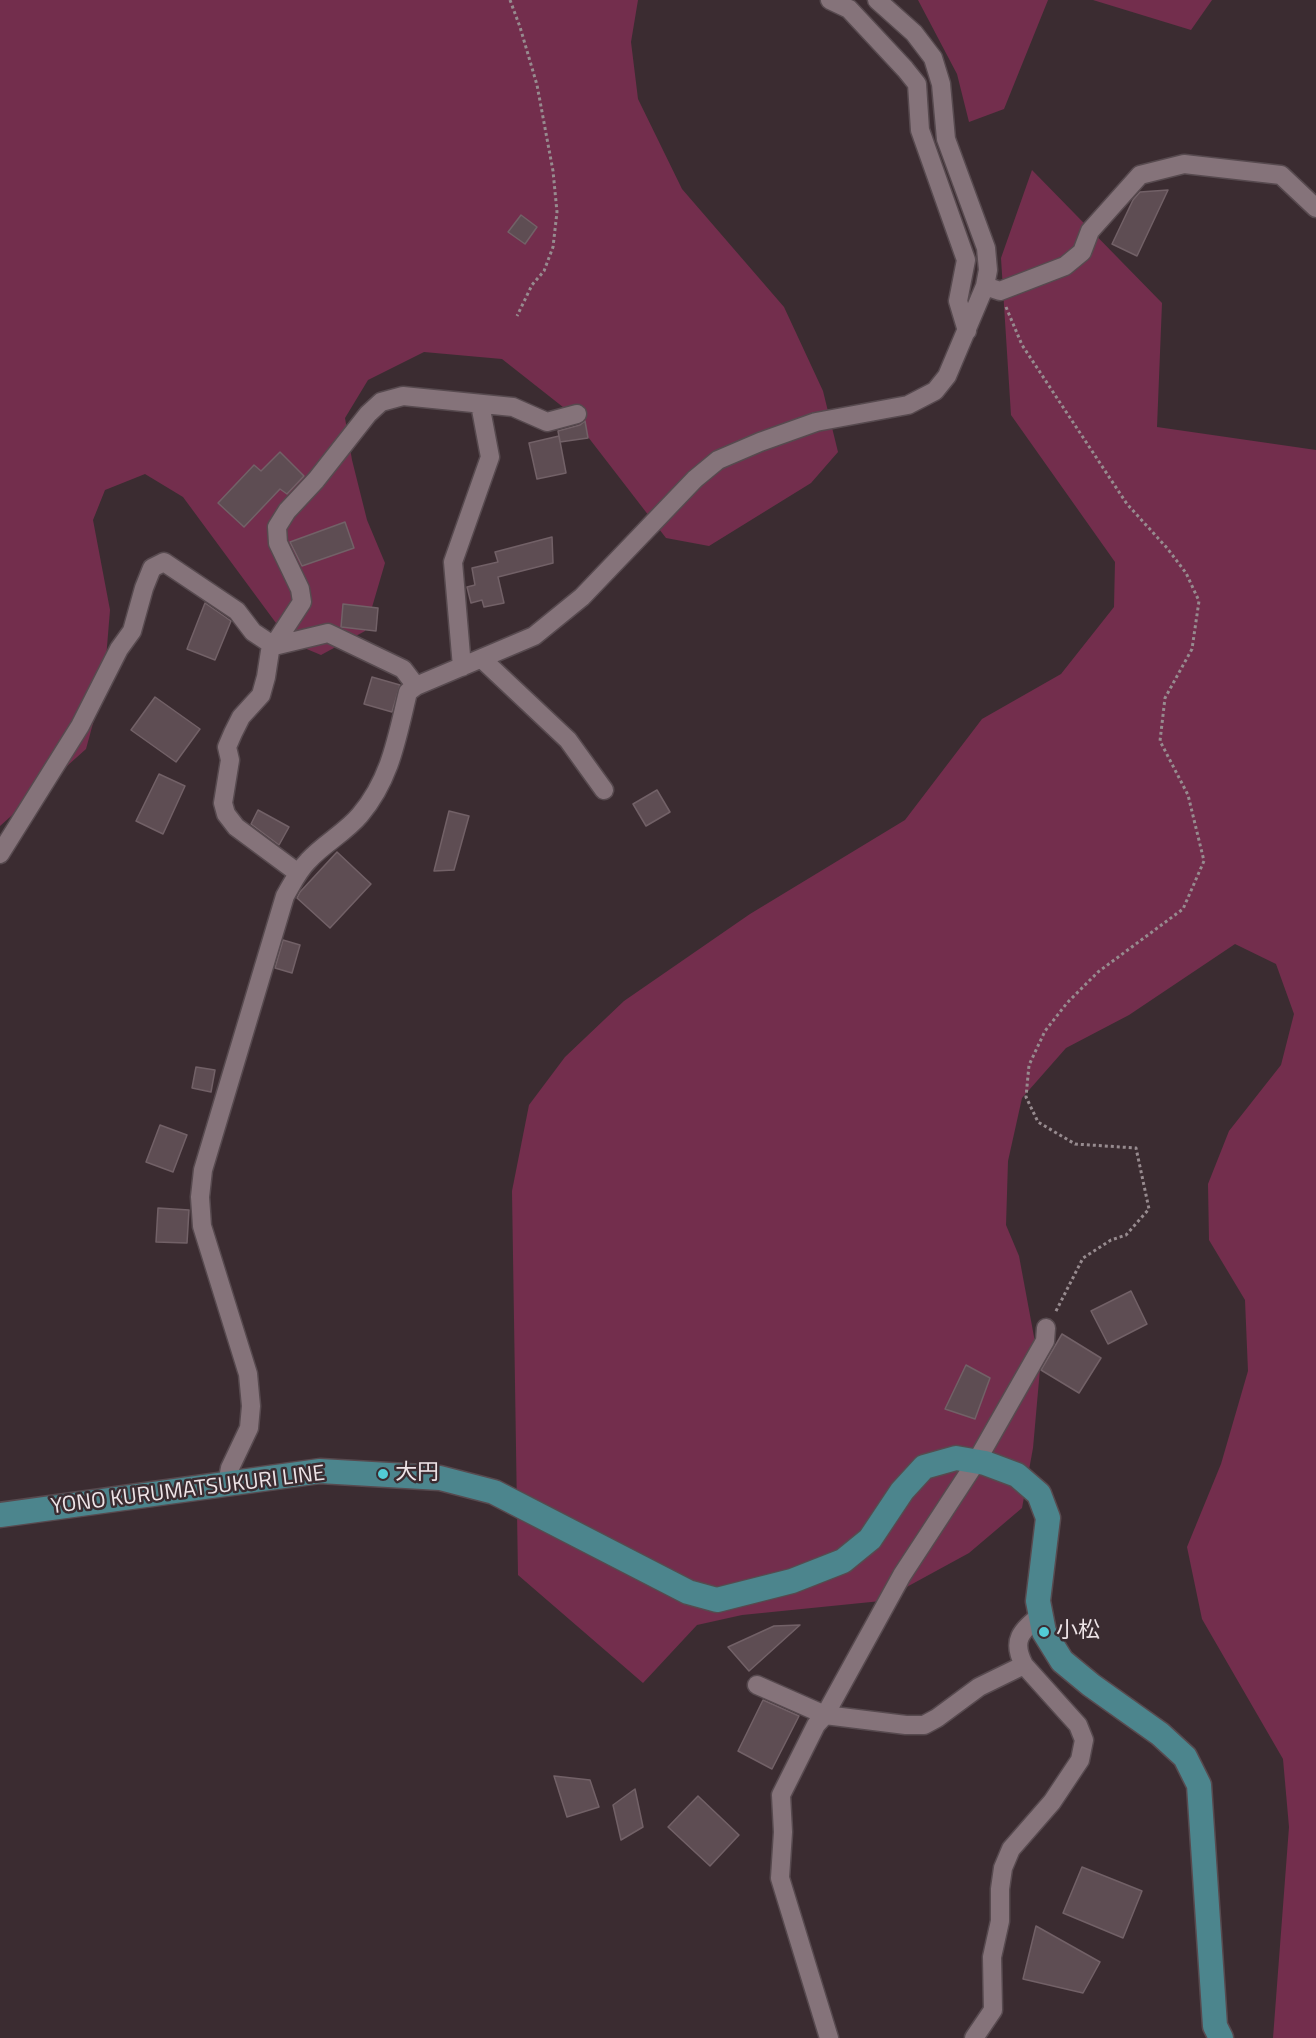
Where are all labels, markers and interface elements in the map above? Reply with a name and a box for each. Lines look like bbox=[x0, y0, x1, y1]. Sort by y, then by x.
street label: YONO KURUMATSUKURI LINE bbox=[49, 1461, 327, 1521]
place label: 大円 bbox=[395, 1461, 439, 1487]
marker: 大円 bbox=[376, 1467, 390, 1481]
place label: 小松 bbox=[1056, 1619, 1100, 1645]
marker: 小松 bbox=[1037, 1625, 1051, 1639]

